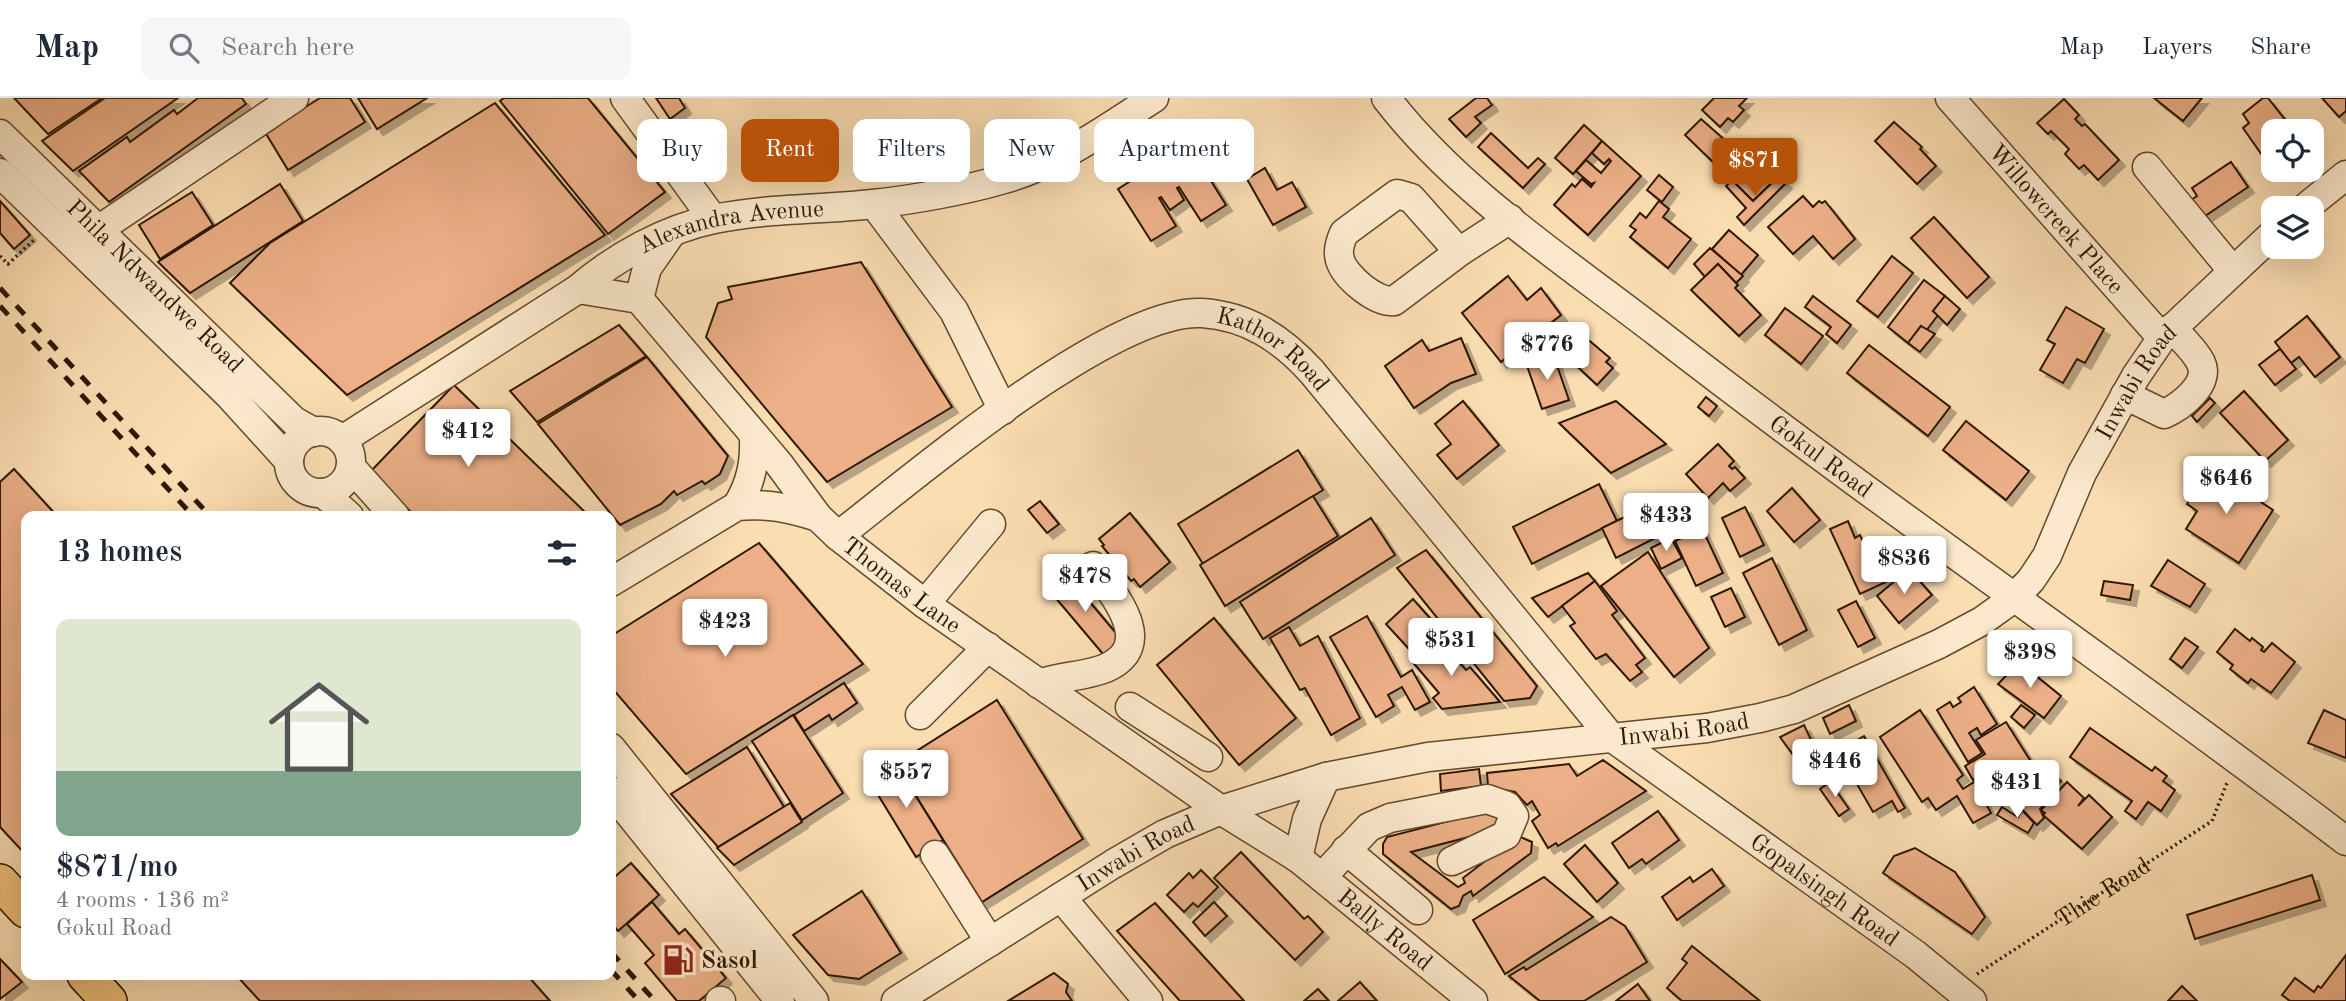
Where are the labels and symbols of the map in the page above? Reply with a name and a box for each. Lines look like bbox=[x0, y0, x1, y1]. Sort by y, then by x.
pin: $871 bbox=[1714, 139, 1796, 198]
street label: Willowcreek Place bbox=[1983, 141, 2127, 299]
street label: Phila Ndwandwe Road bbox=[61, 196, 247, 378]
street label: Alexandra Avenue bbox=[635, 198, 825, 259]
street label: Kathor Road bbox=[1214, 305, 1333, 397]
street label: Inwabi Road bbox=[2093, 321, 2182, 444]
pin: $776 bbox=[1506, 322, 1588, 382]
pin: $412 bbox=[427, 410, 509, 469]
street label: Gokul Road bbox=[1764, 412, 1876, 504]
pin: $646 bbox=[2185, 456, 2267, 516]
pin: $433 bbox=[1625, 494, 1707, 553]
street label: Thomas Lane bbox=[837, 534, 964, 639]
pin: $836 bbox=[1863, 536, 1945, 596]
pin: $478 bbox=[1044, 554, 1126, 614]
pin: $423 bbox=[684, 600, 766, 659]
pin: $531 bbox=[1410, 618, 1492, 678]
pin: $398 bbox=[1989, 630, 2071, 690]
street label: Inwabi Road bbox=[1618, 710, 1751, 751]
pin: $446 bbox=[1794, 740, 1876, 799]
pin: $557 bbox=[865, 750, 947, 810]
pin: $431 bbox=[1976, 760, 2058, 820]
street label: Inwabi Road bbox=[1074, 813, 1199, 897]
street label: Gopalsingh Road bbox=[1745, 830, 1902, 952]
street label: Thie Road bbox=[2052, 854, 2156, 933]
street label: Bally Road bbox=[1332, 885, 1436, 976]
fuel station icon: Sasol bbox=[661, 943, 695, 977]
place label: Sasol bbox=[701, 950, 758, 974]

